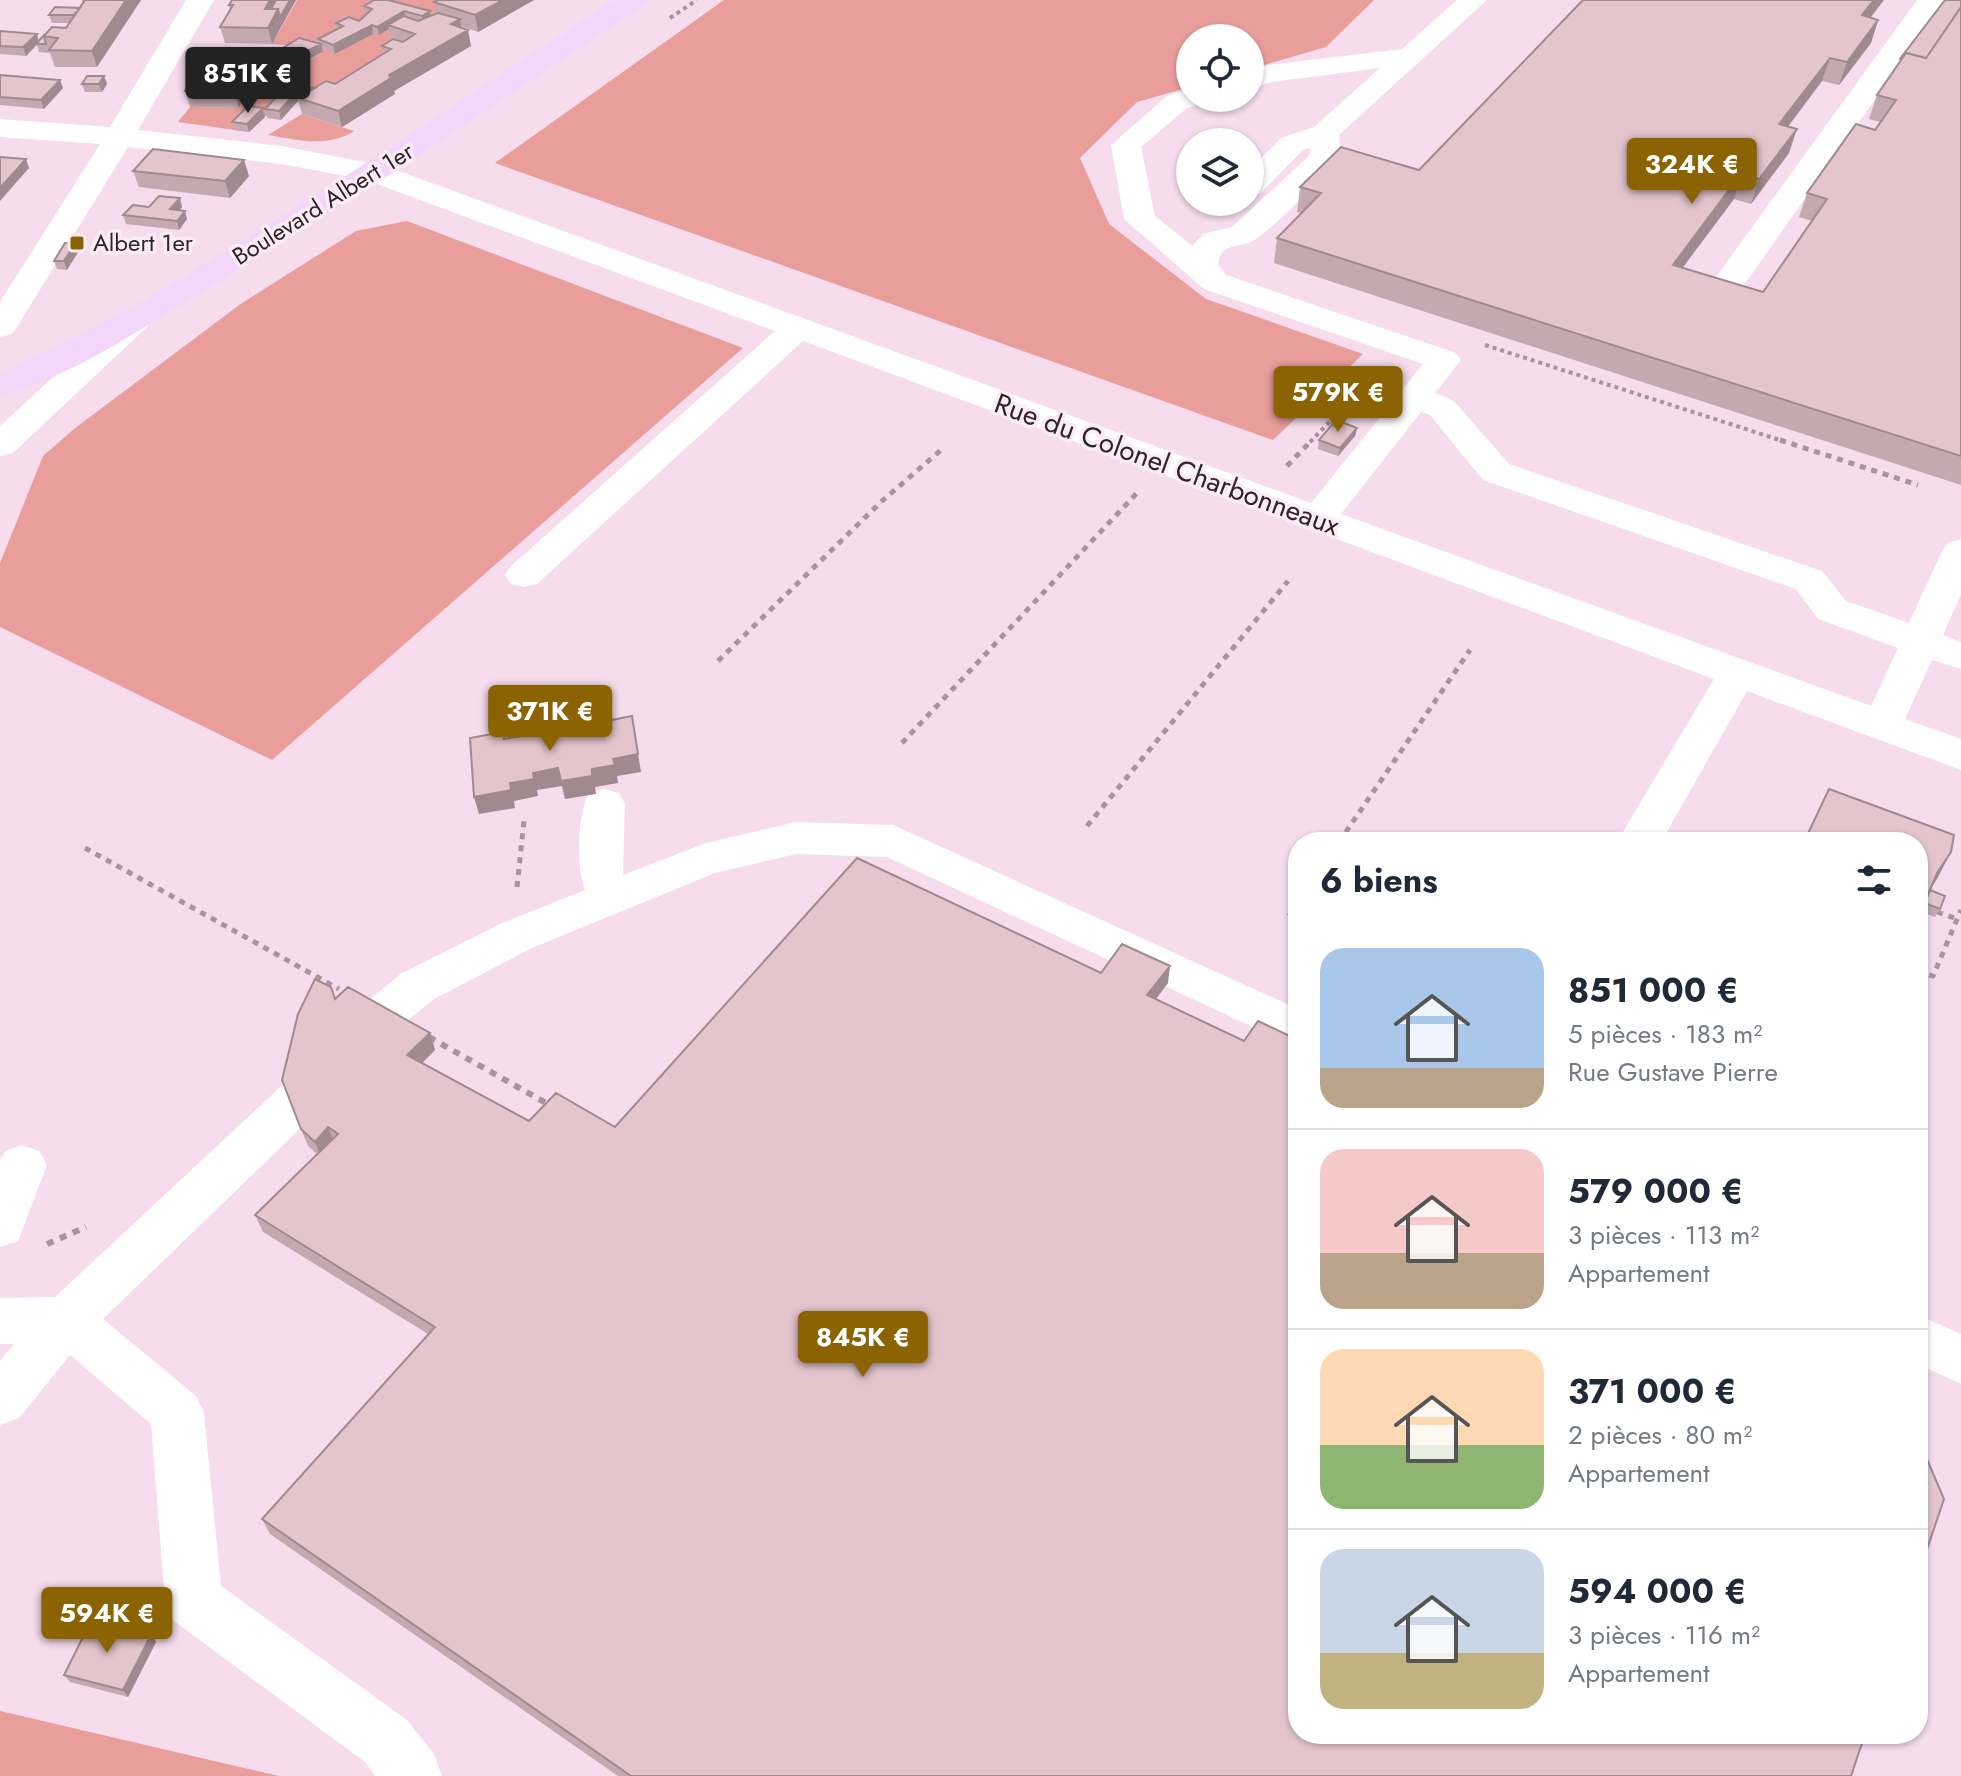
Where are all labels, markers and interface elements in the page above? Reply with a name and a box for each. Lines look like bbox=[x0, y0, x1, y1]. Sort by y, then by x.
map controls bbox=[1176, 24, 1264, 216]
button: locate bbox=[1176, 24, 1264, 112]
pin: 851K € bbox=[183, 47, 313, 115]
text: 851K € bbox=[203, 54, 293, 92]
button: layers bbox=[1176, 128, 1264, 216]
street label: Boulevard Albert 1er bbox=[225, 133, 421, 273]
pin: 324K € bbox=[1627, 138, 1757, 206]
text: 324K € bbox=[1645, 145, 1739, 183]
place label: Albert 1er bbox=[93, 225, 194, 260]
marker: Albert 1er bbox=[68, 234, 86, 252]
pin: 579K € bbox=[1273, 366, 1403, 434]
text: 579K € bbox=[1292, 373, 1384, 411]
street label: Rue du Colonel Charbonneaux bbox=[989, 383, 1345, 546]
pin: 371K € bbox=[485, 685, 615, 753]
text: 371K € bbox=[506, 692, 594, 730]
text: 6 biens bbox=[1320, 856, 1438, 905]
icon: filters bbox=[1852, 858, 1896, 902]
text: 851 000 € bbox=[1568, 966, 1739, 1015]
icon: home bbox=[1384, 980, 1480, 1076]
text: 5 pièces · 183 m² bbox=[1568, 1015, 1762, 1053]
text: Rue Gustave Pierre bbox=[1568, 1053, 1778, 1091]
text: 579 000 € bbox=[1568, 1167, 1743, 1216]
icon: home bbox=[1384, 1181, 1480, 1277]
text: 3 pièces · 113 m² bbox=[1568, 1216, 1759, 1254]
text: Appartement bbox=[1568, 1254, 1709, 1292]
pin: 845K € bbox=[798, 1311, 928, 1379]
text: 845K € bbox=[816, 1318, 910, 1356]
text: 371 000 € bbox=[1568, 1367, 1737, 1416]
icon: home bbox=[1384, 1381, 1480, 1477]
text: 2 pièces · 80 m² bbox=[1568, 1416, 1752, 1454]
text: Appartement bbox=[1568, 1454, 1709, 1492]
text: 594 000 € bbox=[1568, 1567, 1747, 1616]
icon: home bbox=[1384, 1581, 1480, 1677]
pin: 594K € bbox=[42, 1587, 172, 1655]
text: 594K € bbox=[59, 1594, 155, 1632]
text: 3 pièces · 116 m² bbox=[1568, 1616, 1760, 1654]
text: Appartement bbox=[1568, 1654, 1709, 1692]

